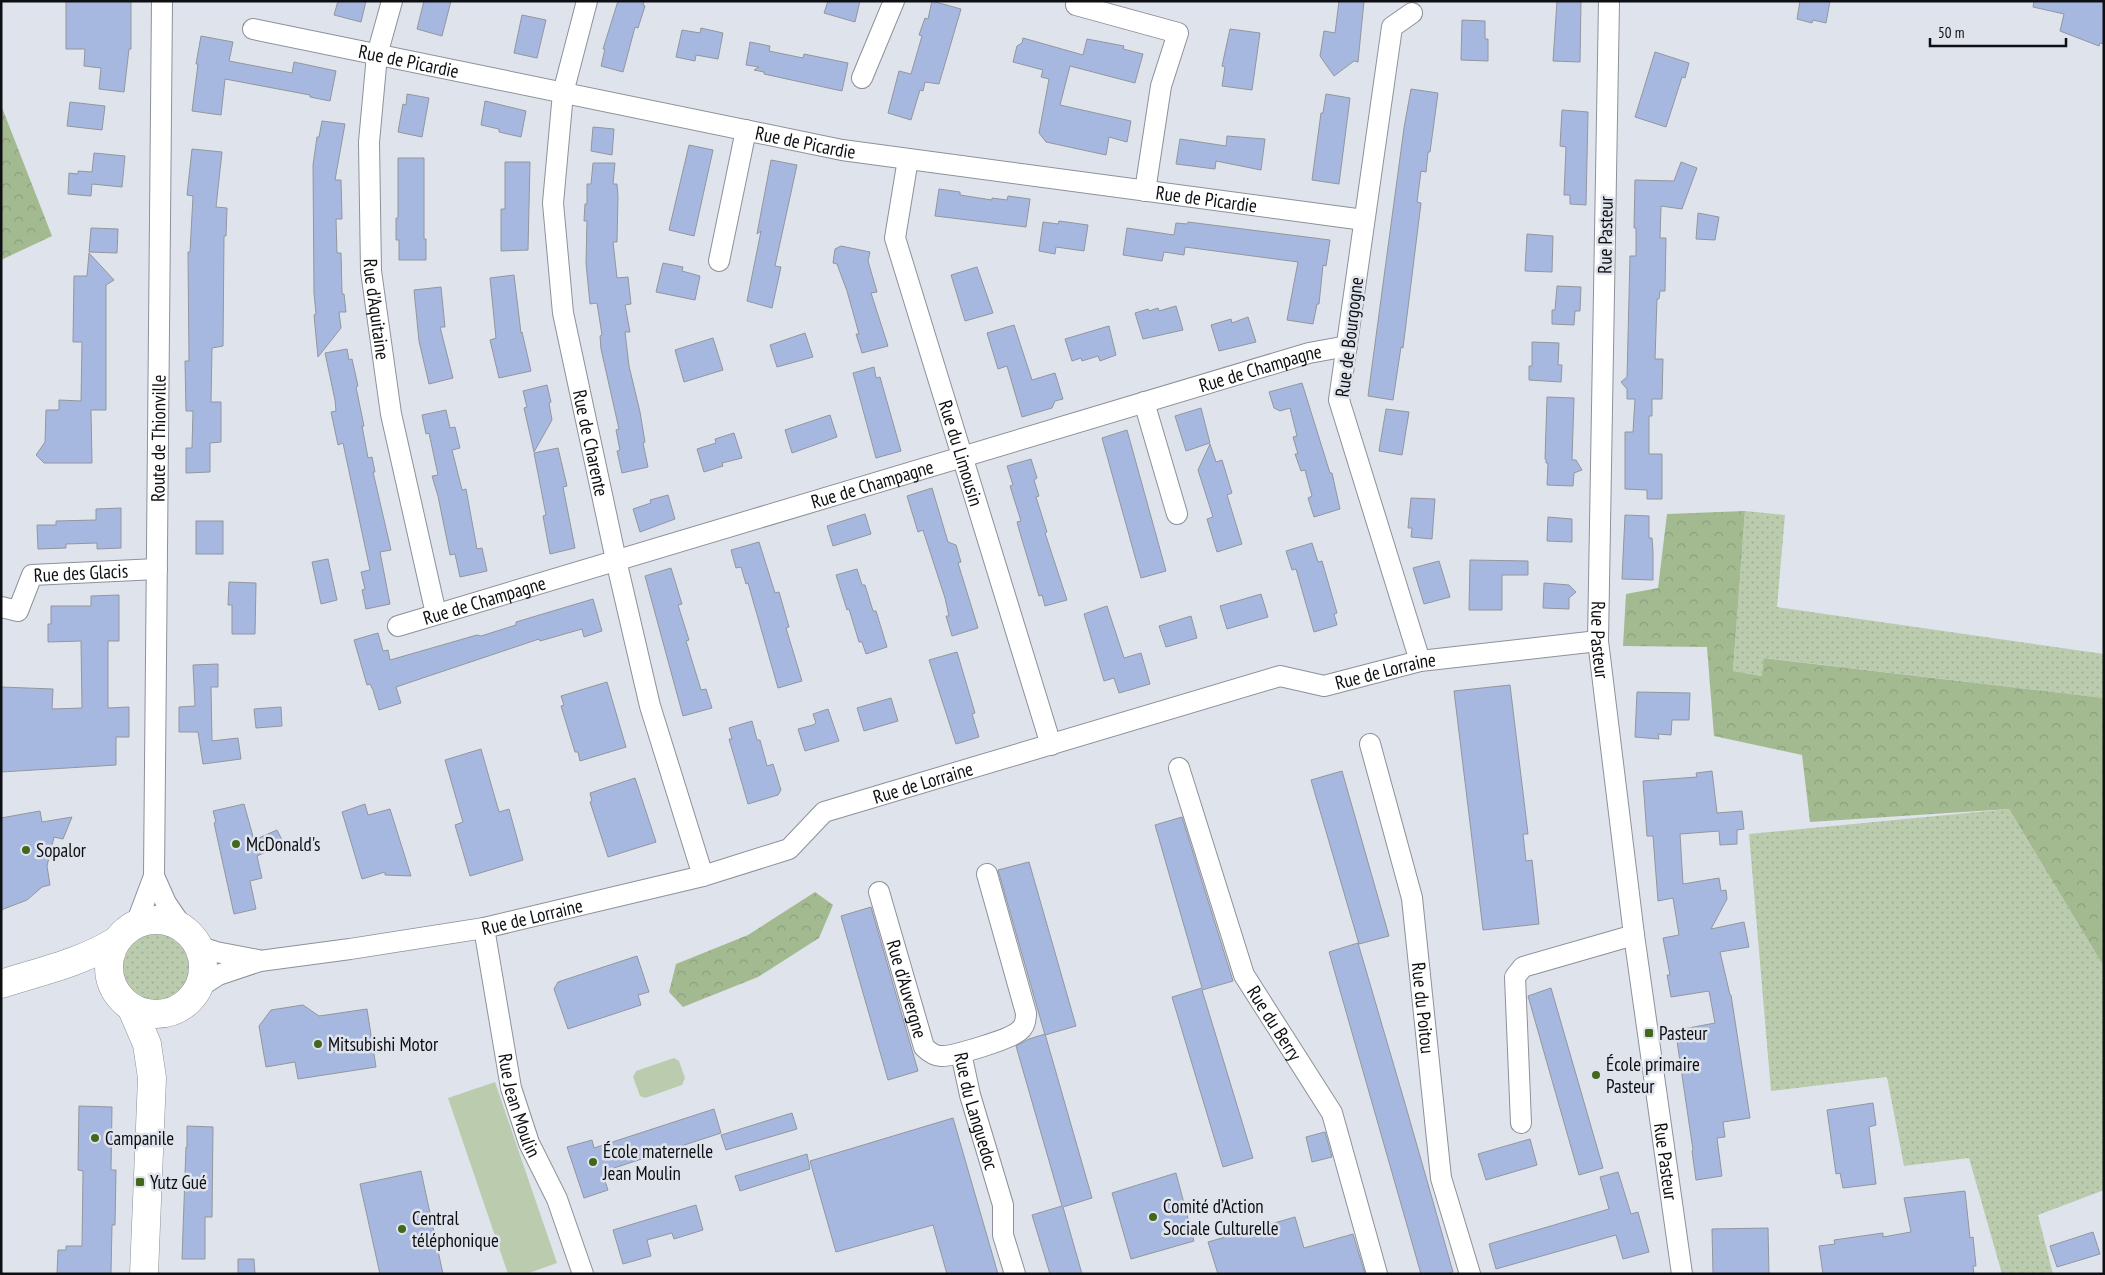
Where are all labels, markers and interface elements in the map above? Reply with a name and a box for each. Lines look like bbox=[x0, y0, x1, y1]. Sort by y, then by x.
scale bar bbox=[1930, 15, 2066, 47]
text: 50 m bbox=[1938, 23, 1964, 42]
street label: Rue de Picardie bbox=[356, 39, 461, 83]
street label: Rue de Picardie bbox=[753, 120, 857, 164]
street label: Rue de Picardie bbox=[1154, 180, 1259, 218]
street label: Rue Pasteur bbox=[1592, 195, 1618, 274]
street label: Rue d'Aquitaine bbox=[359, 259, 395, 361]
street label: Rue de Bourgogne bbox=[1330, 275, 1368, 398]
street label: Rue de Champagne bbox=[1196, 339, 1323, 397]
street label: Route de Thionville bbox=[145, 374, 171, 502]
street label: Rue de Charente bbox=[568, 388, 614, 499]
street label: Rue du Limousin bbox=[934, 397, 989, 509]
street label: Rue de Champagne bbox=[808, 454, 936, 514]
street label: Rue des Glacis bbox=[33, 558, 129, 587]
street label: Rue de Champagne bbox=[420, 570, 548, 630]
street label: Rue Pasteur bbox=[1586, 601, 1615, 681]
street label: Rue de Lorraine bbox=[1332, 647, 1437, 695]
street label: Rue de Lorraine bbox=[870, 756, 976, 809]
place label: McDonald's bbox=[246, 832, 321, 856]
place label: Sopalor bbox=[36, 838, 87, 862]
marker: McDonald's bbox=[230, 838, 242, 850]
marker: Sopalor bbox=[20, 844, 32, 856]
street label: Rue de Lorraine bbox=[479, 893, 585, 940]
street label: Rue d'Auvergne bbox=[882, 937, 933, 1041]
street label: Rue du Poitou bbox=[1407, 961, 1440, 1055]
street label: Rue du Berry bbox=[1242, 981, 1308, 1066]
place label: Pasteur bbox=[1659, 1021, 1708, 1045]
marker: Pasteur bbox=[1643, 1027, 1655, 1039]
place label: Mitsubishi Motor bbox=[328, 1032, 439, 1056]
marker: Mitsubishi Motor bbox=[312, 1038, 324, 1050]
street label: Rue du Languedoc bbox=[949, 1050, 1004, 1173]
street label: Rue Jean Moulin bbox=[493, 1052, 546, 1161]
place label: École primaire Pasteur bbox=[1606, 1052, 1700, 1098]
marker: École primaire Pasteur bbox=[1590, 1069, 1602, 1081]
street label: Rue Pasteur bbox=[1649, 1121, 1684, 1202]
place label: Campanile bbox=[105, 1126, 174, 1150]
marker: Campanile bbox=[89, 1132, 101, 1144]
place label: École maternelle Jean Moulin bbox=[602, 1139, 713, 1185]
marker: École maternelle Jean Moulin bbox=[587, 1156, 599, 1168]
place label: Yutz Gué bbox=[150, 1170, 207, 1194]
marker: Yutz Gué bbox=[134, 1176, 146, 1188]
place label: Comité d’Action Sociale Culturelle bbox=[1163, 1194, 1279, 1240]
place label: Central téléphonique bbox=[412, 1206, 499, 1252]
marker: Comité d’Action Sociale Culturelle bbox=[1147, 1211, 1159, 1223]
marker: Central téléphonique bbox=[396, 1223, 408, 1235]

